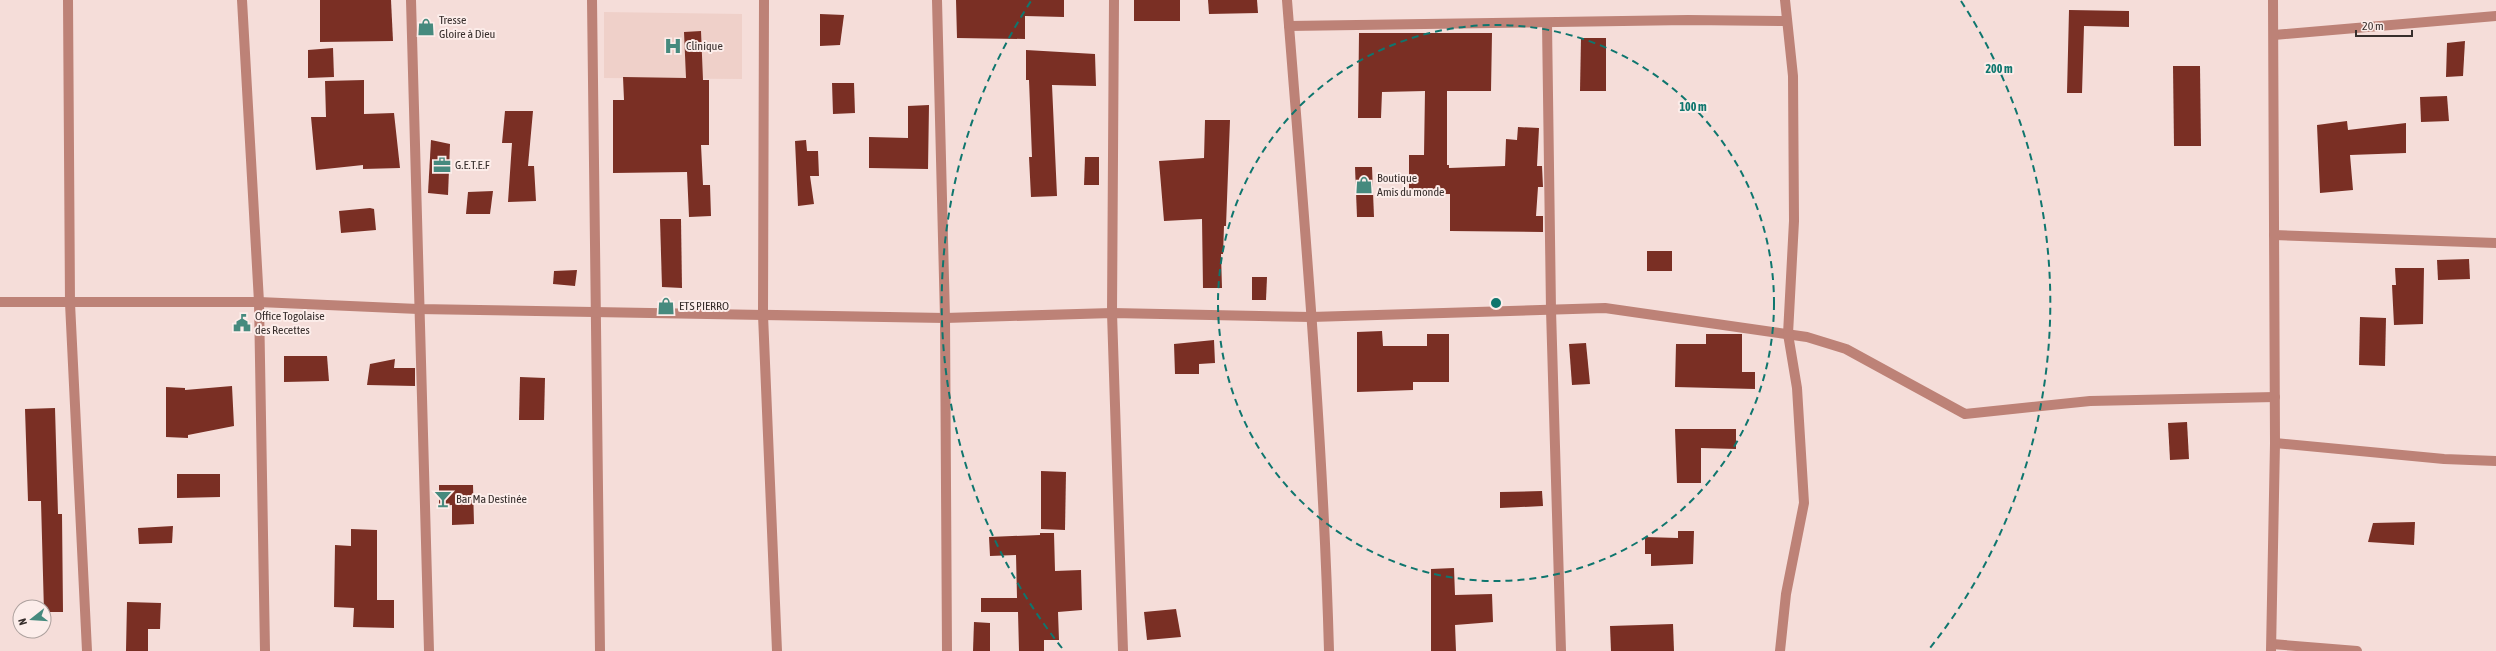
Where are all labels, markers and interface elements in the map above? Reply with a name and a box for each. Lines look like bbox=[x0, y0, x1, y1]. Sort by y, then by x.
scale bar bbox=[2356, 12, 2412, 38]
place label: Tresse Gloire à Dieu bbox=[439, 13, 496, 41]
shop icon: Tresse Gloire à Dieu bbox=[416, 17, 436, 37]
text: 20 m bbox=[2362, 19, 2384, 33]
hospital icon: Clinique bbox=[663, 36, 683, 56]
place label: Clinique bbox=[686, 39, 723, 53]
text: 200 m bbox=[1985, 62, 2013, 76]
text: 100 m bbox=[1679, 100, 1707, 114]
office icon: G.E.T.E.F bbox=[432, 155, 452, 175]
place label: G.E.T.E.F bbox=[455, 158, 490, 172]
place label: Boutique Amis du monde bbox=[1377, 171, 1445, 199]
shop icon: Boutique Amis du monde bbox=[1354, 175, 1374, 195]
shop icon: ETS PIERRO bbox=[656, 296, 676, 316]
centre of rings bbox=[1489, 296, 1503, 310]
place label: ETS PIERRO bbox=[679, 299, 729, 313]
place label: Office Togolaise des Recettes bbox=[255, 309, 325, 337]
public building icon: Office Togolaise des Recettes bbox=[232, 313, 252, 333]
bar icon: Bar Ma Destinée bbox=[433, 489, 453, 509]
place label: Bar Ma Destinée bbox=[456, 492, 527, 506]
north arrow bbox=[12, 599, 52, 639]
text: N bbox=[16, 617, 29, 627]

